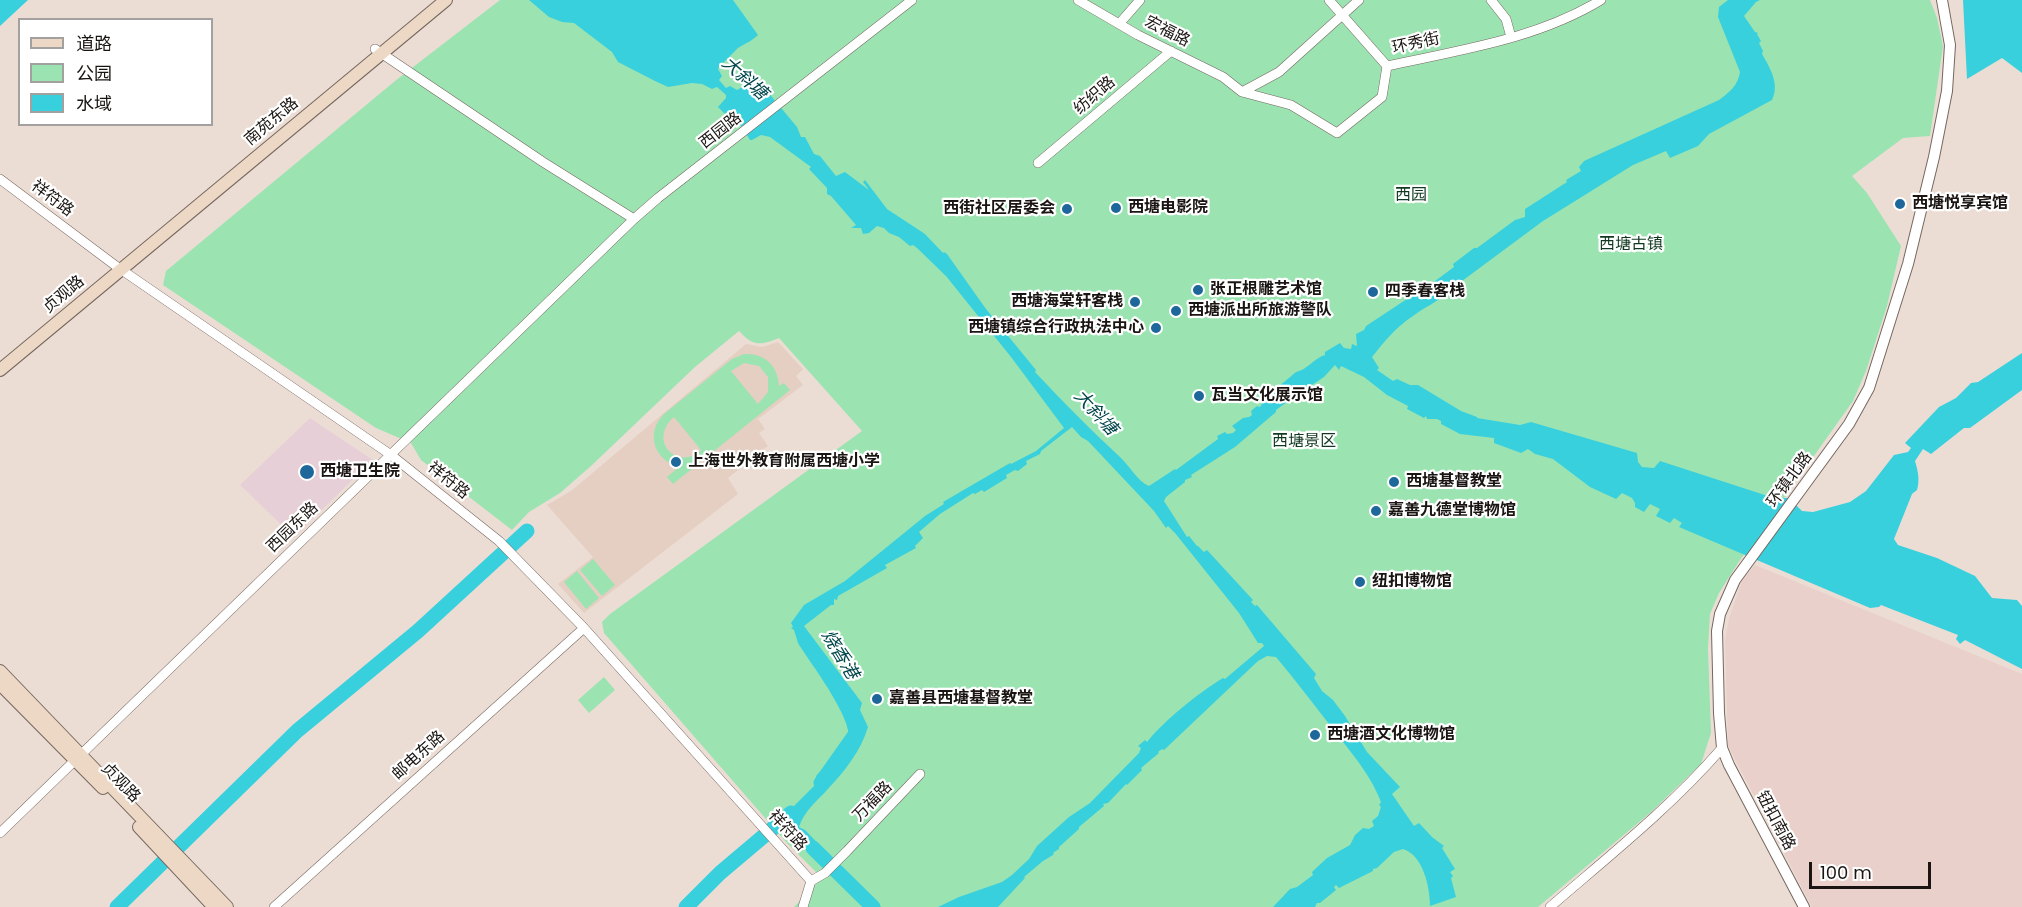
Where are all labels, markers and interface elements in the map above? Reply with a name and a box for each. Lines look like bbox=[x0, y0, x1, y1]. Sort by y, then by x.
street label: 宏福路 bbox=[1141, 13, 1193, 51]
legend bbox=[18, 18, 213, 126]
street label: 环秀街 bbox=[1391, 30, 1441, 58]
text: 道路 bbox=[76, 31, 112, 56]
water label: 大斜塘 bbox=[717, 53, 771, 105]
text: 公园 bbox=[76, 61, 112, 86]
street label: 纺织路 bbox=[1071, 73, 1119, 119]
text: 水域 bbox=[76, 91, 112, 116]
street label: 南苑东路 bbox=[241, 94, 303, 150]
street label: 西园路 bbox=[696, 109, 746, 153]
street label: 祥符路 bbox=[27, 177, 77, 221]
park label: 西园 bbox=[1395, 186, 1427, 206]
place label: 西塘悦享宾馆 bbox=[1912, 194, 2008, 214]
marker: 西塘悦享宾馆 bbox=[1893, 197, 1907, 211]
place label: 西塘电影院 bbox=[1128, 198, 1208, 218]
place label: 西街社区居委会 bbox=[943, 199, 1055, 219]
marker: 西塘电影院 bbox=[1109, 201, 1123, 215]
marker: 西街社区居委会 bbox=[1060, 202, 1074, 216]
park label: 西塘古镇 bbox=[1599, 235, 1663, 255]
street label: 贞观路 bbox=[39, 272, 89, 318]
place label: 张正根雕艺术馆 bbox=[1210, 280, 1322, 300]
place label: 四季春客栈 bbox=[1385, 282, 1465, 302]
marker: 张正根雕艺术馆 bbox=[1191, 283, 1205, 297]
marker: 四季春客栈 bbox=[1366, 285, 1380, 299]
place label: 西塘海棠轩客栈 bbox=[1011, 292, 1123, 312]
marker: 西塘海棠轩客栈 bbox=[1128, 295, 1142, 309]
place label: 西塘派出所旅游警队 bbox=[1188, 301, 1332, 321]
marker: 西塘派出所旅游警队 bbox=[1169, 304, 1183, 318]
place label: 西塘镇综合行政执法中心 bbox=[968, 318, 1144, 338]
marker: 西塘镇综合行政执法中心 bbox=[1149, 321, 1163, 335]
water label: 大斜塘 bbox=[1069, 386, 1121, 440]
place label: 瓦当文化展示馆 bbox=[1211, 386, 1323, 406]
marker: 瓦当文化展示馆 bbox=[1192, 389, 1206, 403]
park label: 西塘景区 bbox=[1272, 432, 1336, 452]
street label: 环镇北路 bbox=[1763, 448, 1817, 512]
place label: 上海世外教育附属西塘小学 bbox=[688, 452, 880, 472]
marker: 上海世外教育附属西塘小学 bbox=[669, 455, 683, 469]
street label: 祥符路 bbox=[423, 458, 473, 504]
place label: 西塘卫生院 bbox=[320, 462, 400, 482]
marker: 西塘卫生院 bbox=[298, 463, 316, 481]
place label: 西塘基督教堂 bbox=[1406, 472, 1502, 492]
marker: 西塘基督教堂 bbox=[1387, 475, 1401, 489]
street label: 西园东路 bbox=[263, 499, 323, 557]
place label: 嘉善九德堂博物馆 bbox=[1388, 501, 1516, 521]
marker: 嘉善九德堂博物馆 bbox=[1369, 504, 1383, 518]
place label: 纽扣博物馆 bbox=[1372, 572, 1452, 592]
marker: 纽扣博物馆 bbox=[1353, 575, 1367, 589]
water label: 烧香港 bbox=[816, 626, 862, 684]
place label: 嘉善县西塘基督教堂 bbox=[889, 689, 1033, 709]
marker: 嘉善县西塘基督教堂 bbox=[870, 692, 884, 706]
place label: 西塘酒文化博物馆 bbox=[1327, 725, 1455, 745]
street label: 邮电东路 bbox=[389, 727, 449, 785]
marker: 西塘酒文化博物馆 bbox=[1308, 728, 1322, 742]
street label: 贞观路 bbox=[96, 759, 144, 807]
street label: 万福路 bbox=[849, 778, 897, 826]
street label: 钮扣南路 bbox=[1752, 788, 1798, 854]
street label: 祥符路 bbox=[764, 807, 810, 855]
scale bar bbox=[1812, 850, 1934, 888]
text: 100 m bbox=[1820, 860, 1872, 885]

